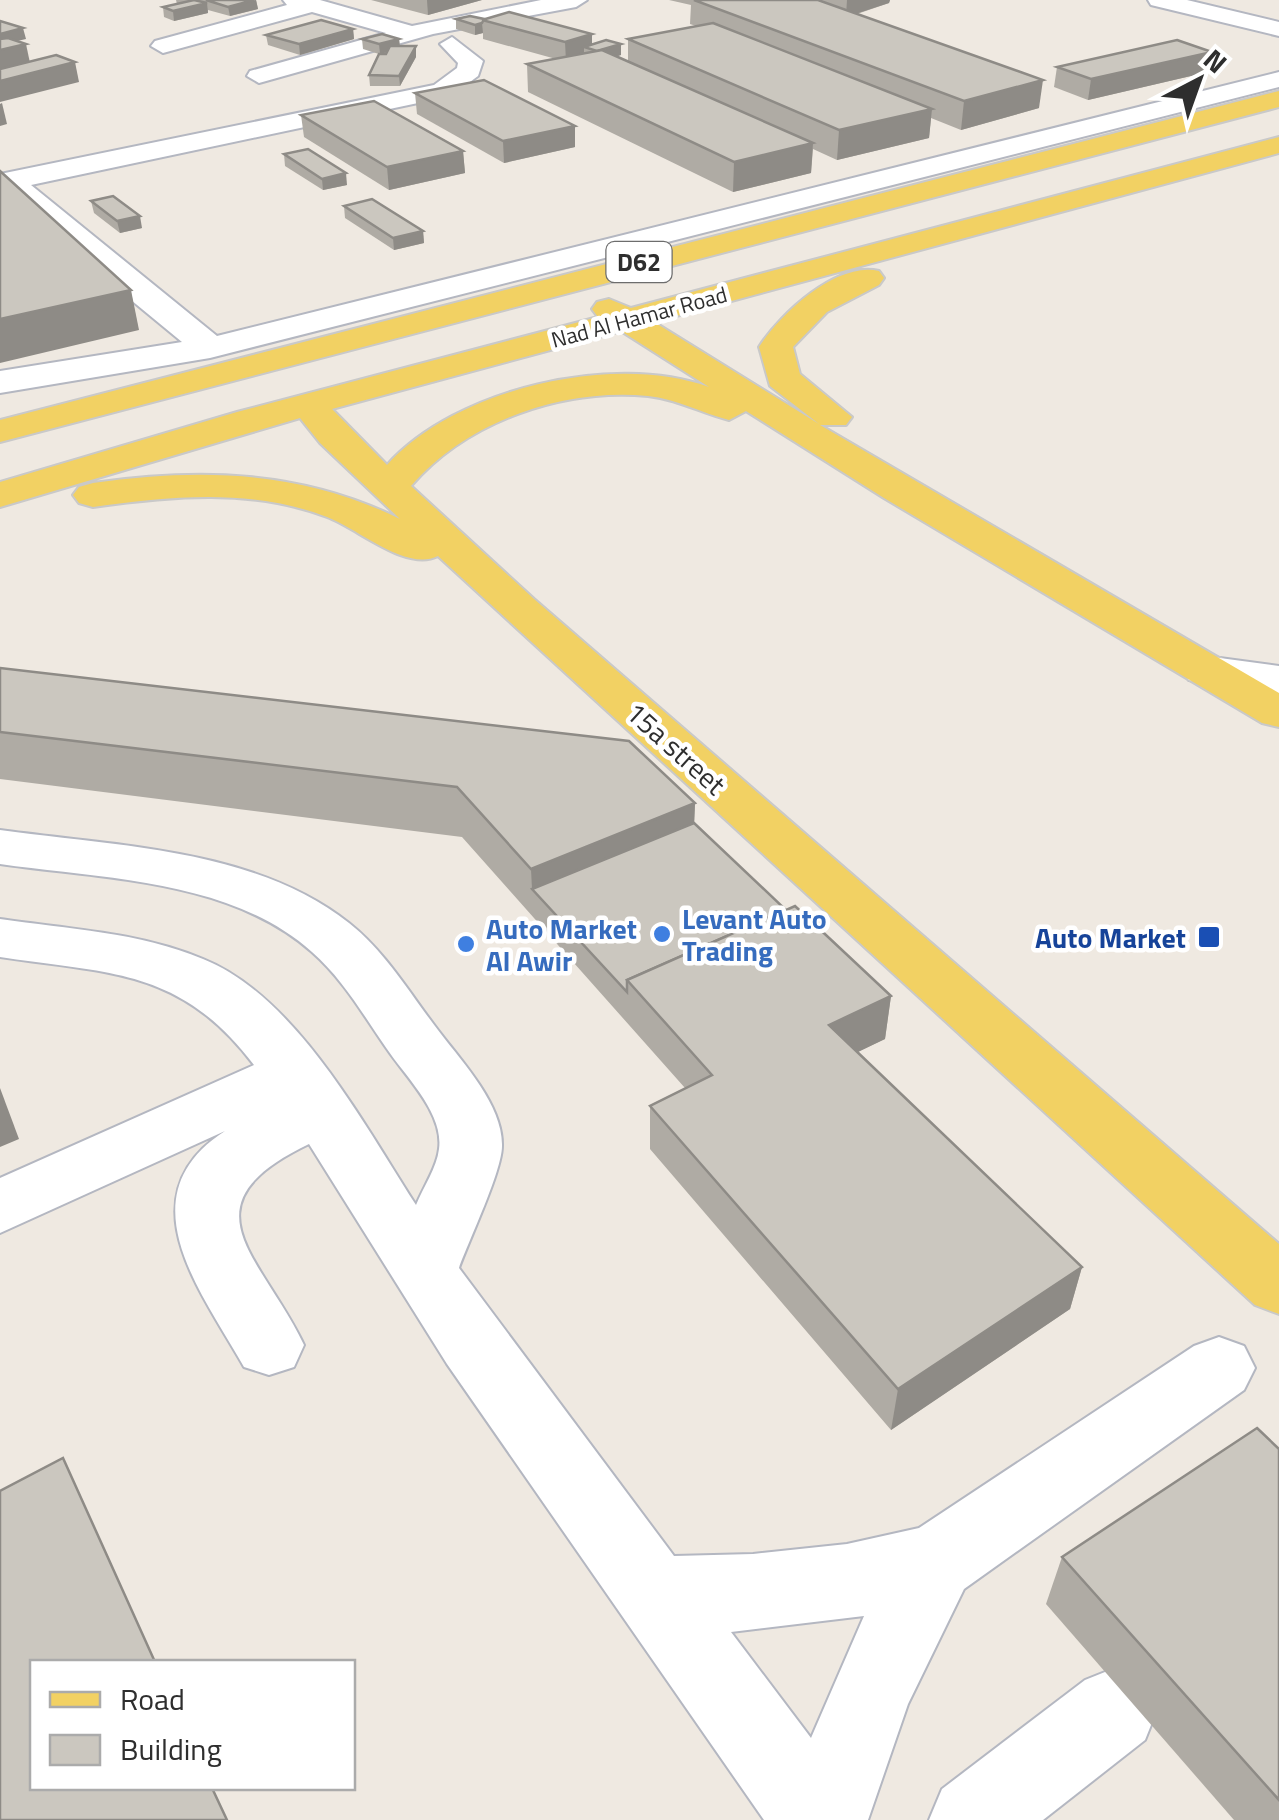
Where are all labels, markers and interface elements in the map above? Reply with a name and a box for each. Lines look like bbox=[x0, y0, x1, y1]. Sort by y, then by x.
north arrow bbox=[1149, 30, 1249, 130]
text: N bbox=[1194, 38, 1237, 83]
road number: D62 bbox=[606, 242, 672, 282]
street label: Nad Al Hamar Road bbox=[547, 277, 731, 357]
street label: 15a street bbox=[616, 691, 736, 805]
place label: Levant Auto Trading bbox=[682, 897, 827, 972]
place label: Auto Market Al Awir bbox=[486, 907, 637, 982]
place label: Auto Market bbox=[1035, 916, 1186, 959]
marker: Levant Auto Trading bbox=[651, 923, 673, 945]
marker: Auto Market bbox=[1196, 924, 1222, 950]
marker: Auto Market Al Awir bbox=[455, 933, 477, 955]
legend bbox=[30, 1660, 355, 1790]
text: Road bbox=[120, 1676, 185, 1722]
text: Building bbox=[120, 1726, 222, 1772]

